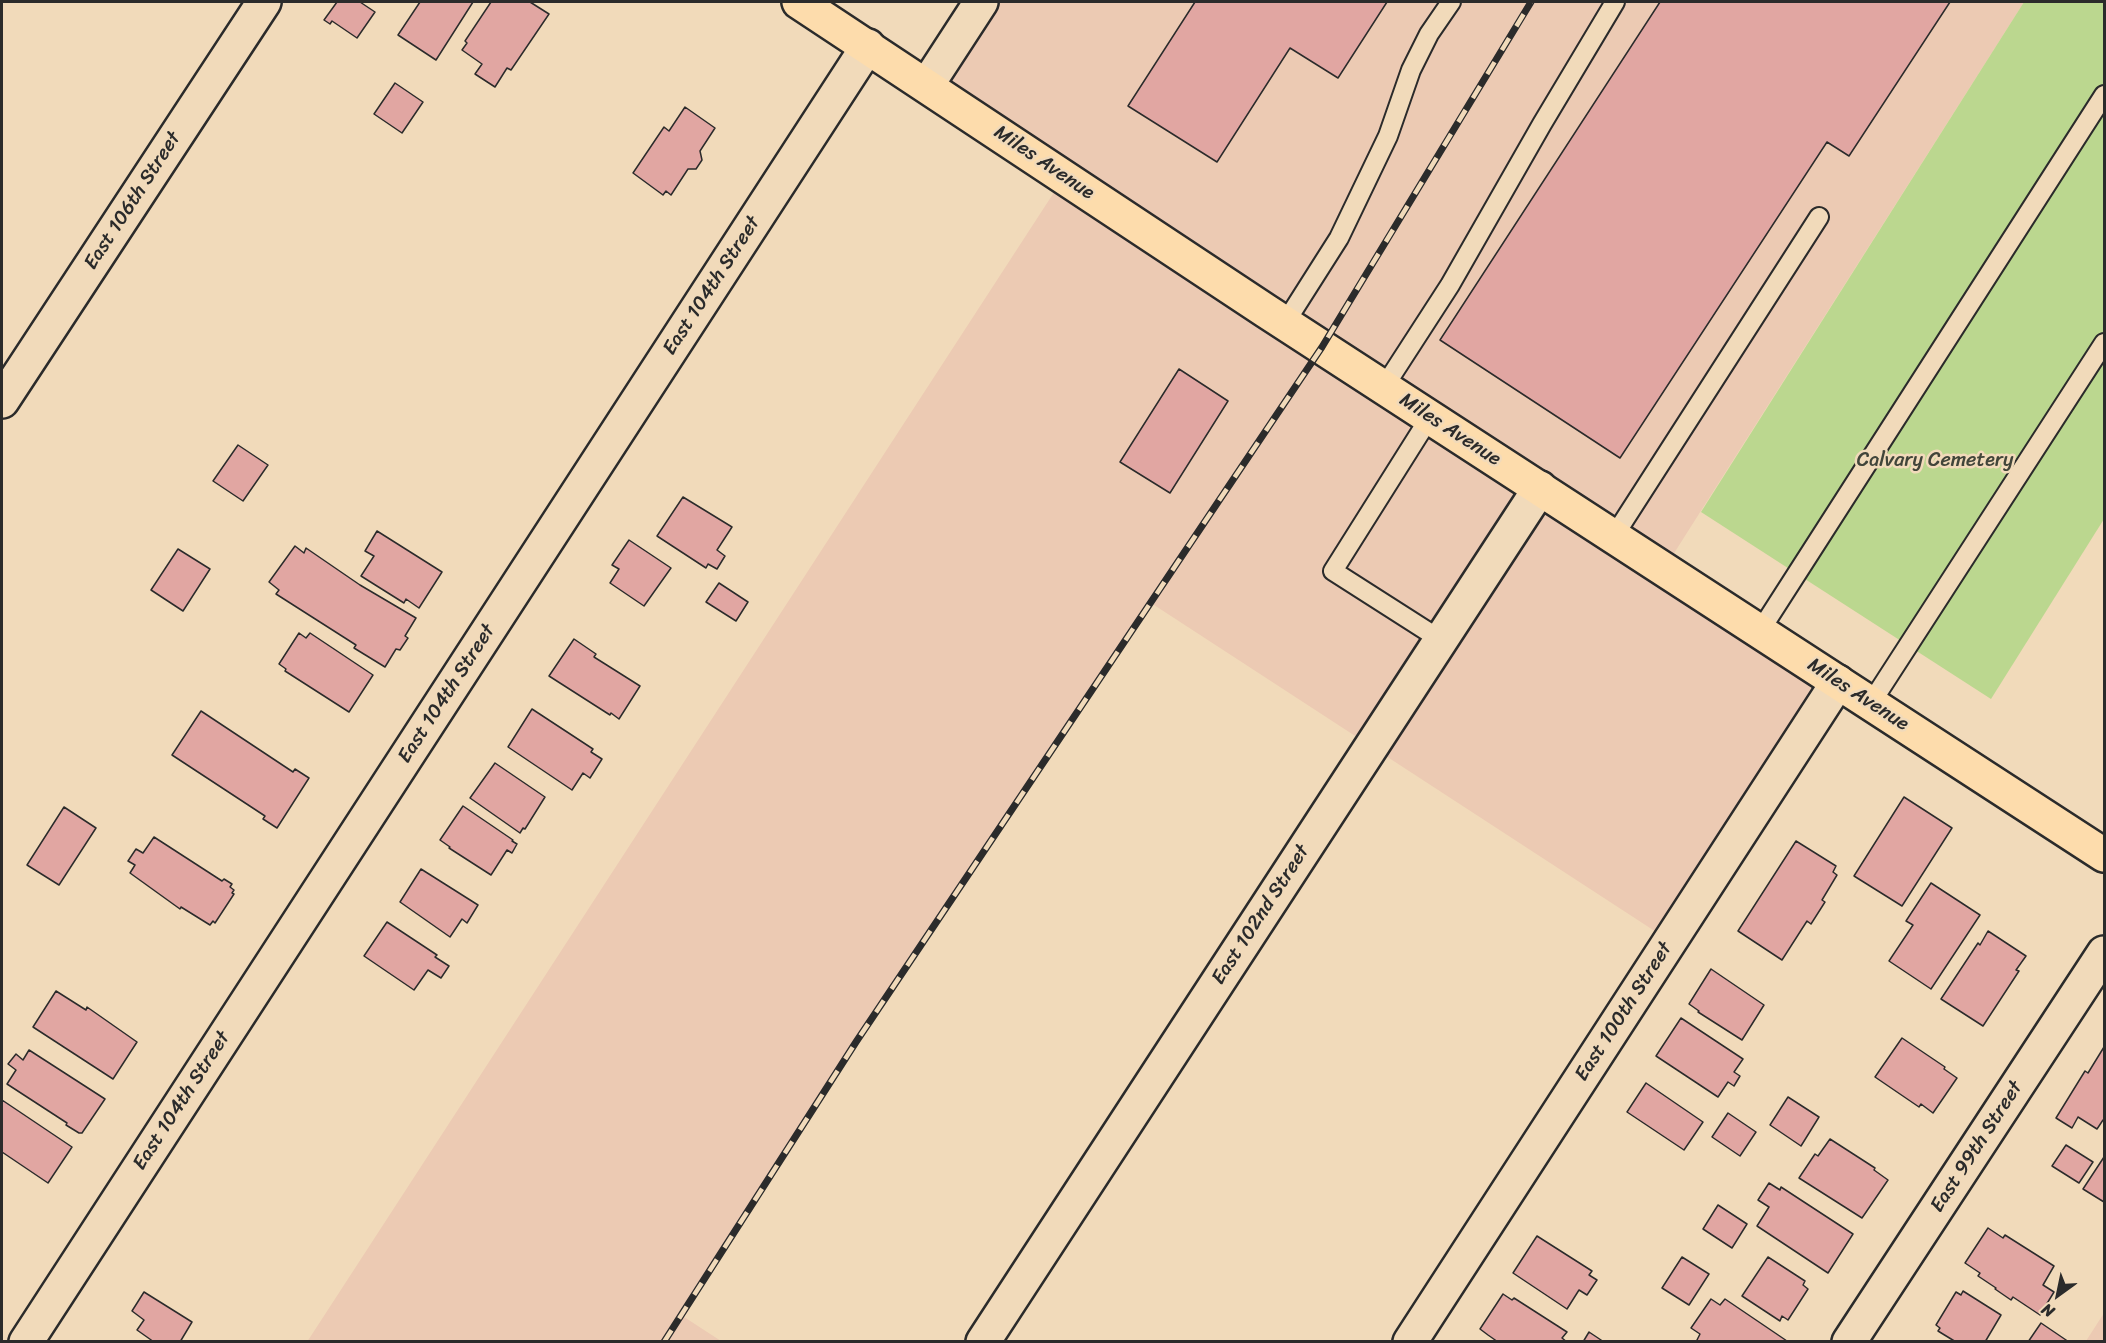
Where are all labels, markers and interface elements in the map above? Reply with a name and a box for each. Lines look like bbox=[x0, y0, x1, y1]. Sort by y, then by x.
street label: Miles Avenue bbox=[989, 121, 1099, 205]
street label: East 106th Street bbox=[80, 128, 186, 274]
street label: East 104th Street bbox=[658, 212, 766, 360]
street label: Miles Avenue bbox=[1395, 388, 1505, 472]
park label: Calvary Cemetery bbox=[1857, 449, 2013, 473]
street label: East 104th Street bbox=[393, 620, 501, 768]
street label: Miles Avenue bbox=[1803, 653, 1913, 737]
street label: East 102nd Street bbox=[1207, 841, 1315, 989]
street label: East 100th Street bbox=[1570, 938, 1678, 1086]
street label: East 104th Street bbox=[128, 1027, 236, 1175]
street label: East 99th Street bbox=[1926, 1077, 2028, 1217]
north arrow bbox=[2028, 1265, 2088, 1325]
text: N bbox=[2035, 1295, 2060, 1326]

